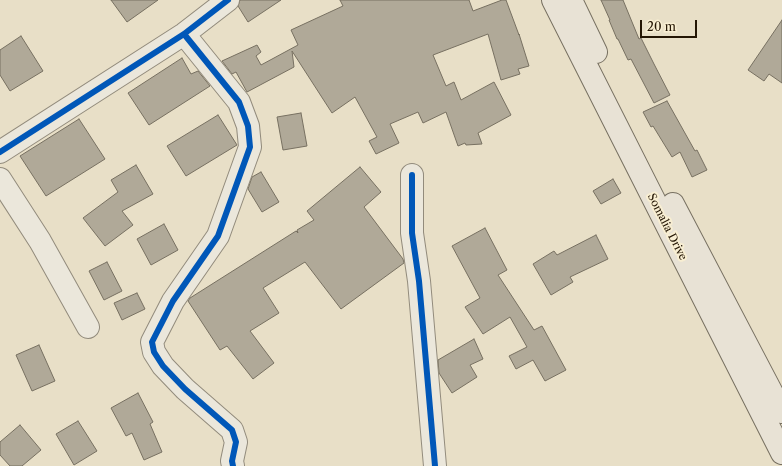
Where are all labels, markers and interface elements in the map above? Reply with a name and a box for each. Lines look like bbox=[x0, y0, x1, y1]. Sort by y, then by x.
scale bar bbox=[642, 12, 699, 38]
text: 20 m bbox=[647, 19, 676, 34]
street label: Somalia Drive bbox=[644, 191, 690, 263]

